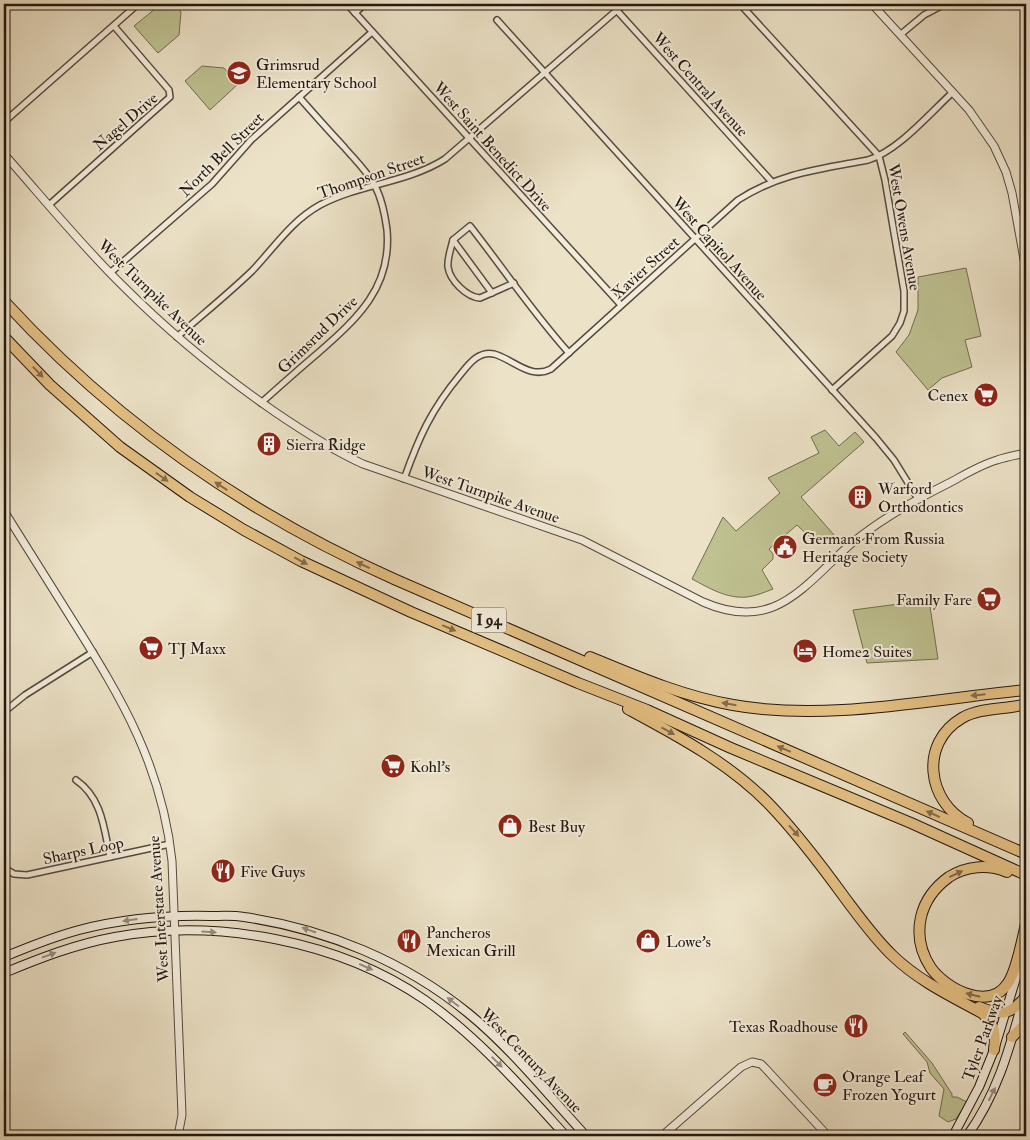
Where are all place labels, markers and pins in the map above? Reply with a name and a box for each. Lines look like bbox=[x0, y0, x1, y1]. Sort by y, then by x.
place label: Grimsrud Elementary School bbox=[256, 55, 377, 93]
school or university icon: Grimsrud Elementary School bbox=[226, 60, 252, 86]
supermarket icon: Cenex bbox=[973, 382, 999, 408]
place label: Cenex bbox=[928, 386, 968, 406]
building icon: Sierra Ridge bbox=[256, 431, 282, 457]
place label: Sierra Ridge bbox=[286, 435, 366, 455]
place label: Warford Orthodontics bbox=[877, 479, 963, 517]
building icon: Warford Orthodontics bbox=[847, 484, 873, 510]
place label: Germans From Russia Heritage Society bbox=[802, 529, 945, 567]
public building icon: Germans From Russia Heritage Society bbox=[772, 534, 798, 560]
supermarket icon: Family Fare bbox=[976, 586, 1002, 612]
place label: Family Fare bbox=[896, 590, 972, 610]
supermarket icon: TJ Maxx bbox=[138, 635, 164, 661]
hotel icon: Home2 Suites bbox=[792, 638, 818, 664]
place label: TJ Maxx bbox=[168, 639, 226, 660]
place label: Home2 Suites bbox=[822, 642, 912, 662]
supermarket icon: Kohl's bbox=[380, 753, 406, 779]
place label: Kohl's bbox=[410, 757, 450, 777]
shop icon: Best Buy bbox=[497, 813, 523, 839]
place label: Best Buy bbox=[528, 817, 586, 837]
restaurant icon: Five Guys bbox=[210, 858, 236, 884]
place label: Five Guys bbox=[240, 862, 305, 882]
place label: Pancheros Mexican Grill bbox=[426, 923, 516, 961]
restaurant icon: Pancheros Mexican Grill bbox=[396, 928, 422, 954]
shop icon: Lowe's bbox=[635, 928, 661, 954]
place label: Lowe's bbox=[666, 932, 711, 952]
restaurant icon: Texas Roadhouse bbox=[843, 1013, 869, 1039]
place label: Texas Roadhouse bbox=[729, 1017, 838, 1037]
place label: Orange Leaf Frozen Yogurt bbox=[842, 1067, 936, 1105]
cafe icon: Orange Leaf Frozen Yogurt bbox=[812, 1072, 838, 1098]

